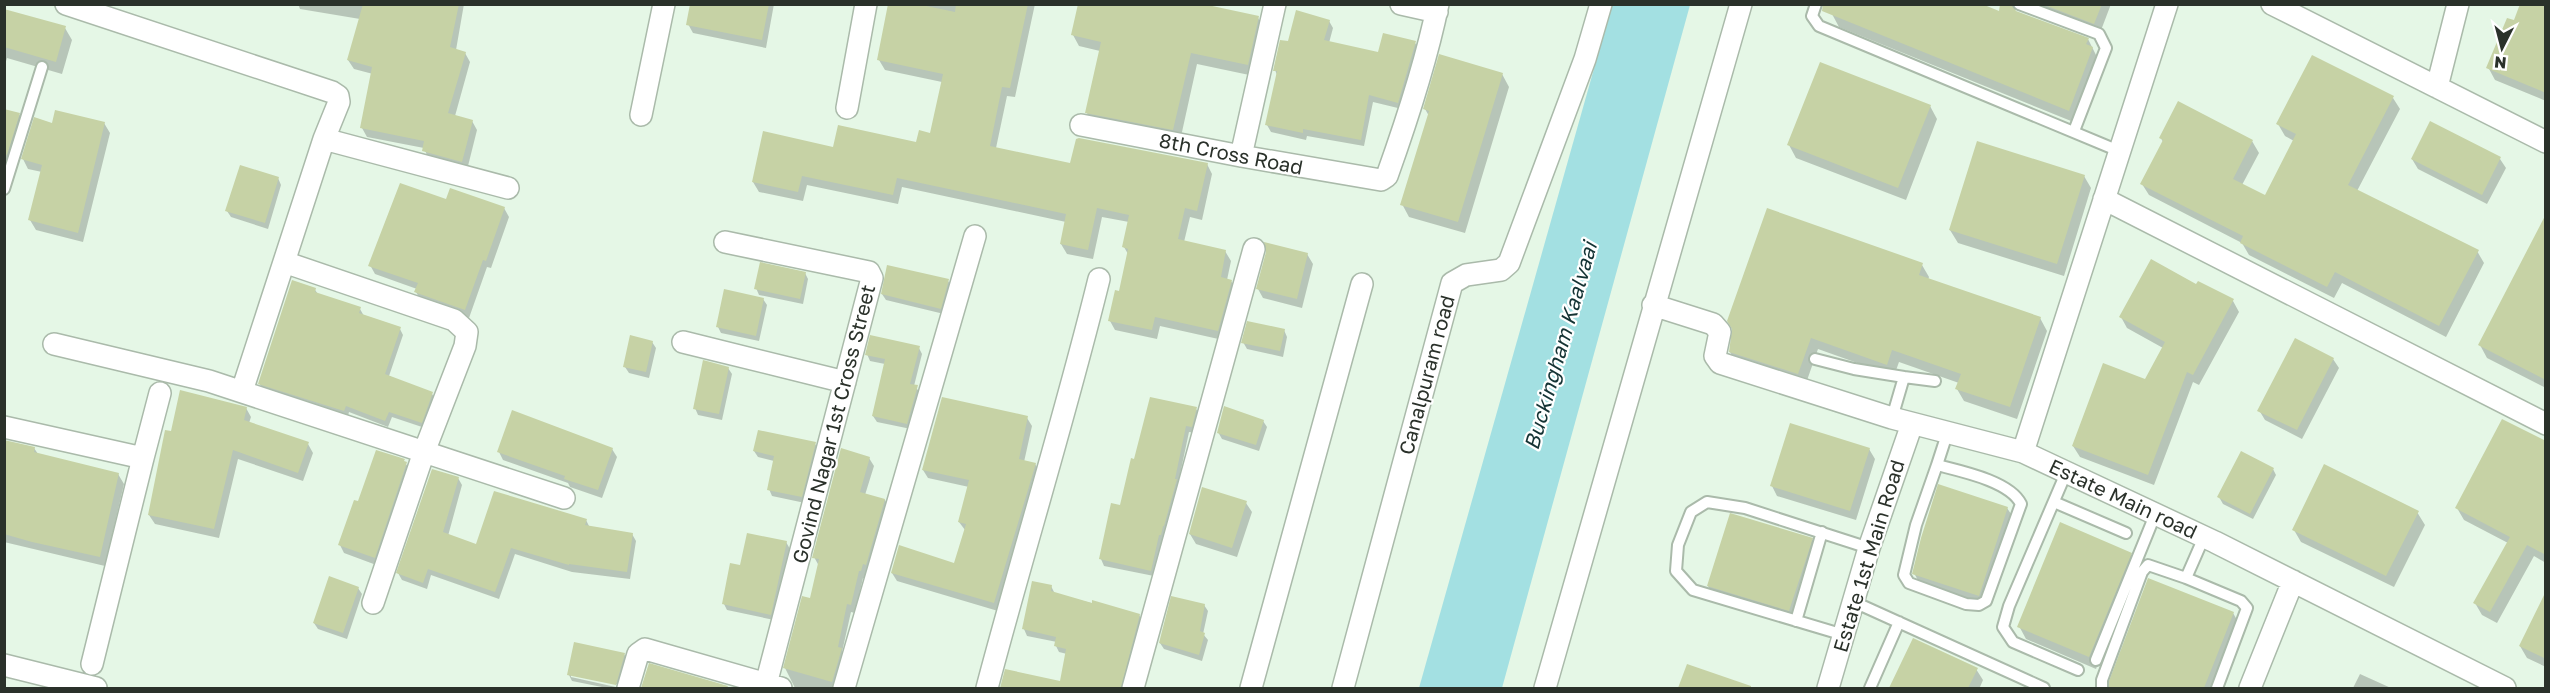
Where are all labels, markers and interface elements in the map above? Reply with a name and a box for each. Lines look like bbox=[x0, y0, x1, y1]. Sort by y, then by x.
north arrow bbox=[2472, 18, 2532, 78]
text: N bbox=[2493, 52, 2508, 73]
street label: 8th Cross Road bbox=[1157, 127, 1305, 179]
water label: Buckingham Kaalvaai bbox=[1518, 237, 1603, 453]
street label: Govind Nagar 1st Cross Street bbox=[787, 282, 879, 566]
street label: Canalpuram road bbox=[1393, 292, 1459, 457]
street label: Estate Main road bbox=[2045, 453, 2201, 543]
street label: Estate 1st Main Road bbox=[1827, 457, 1909, 655]

